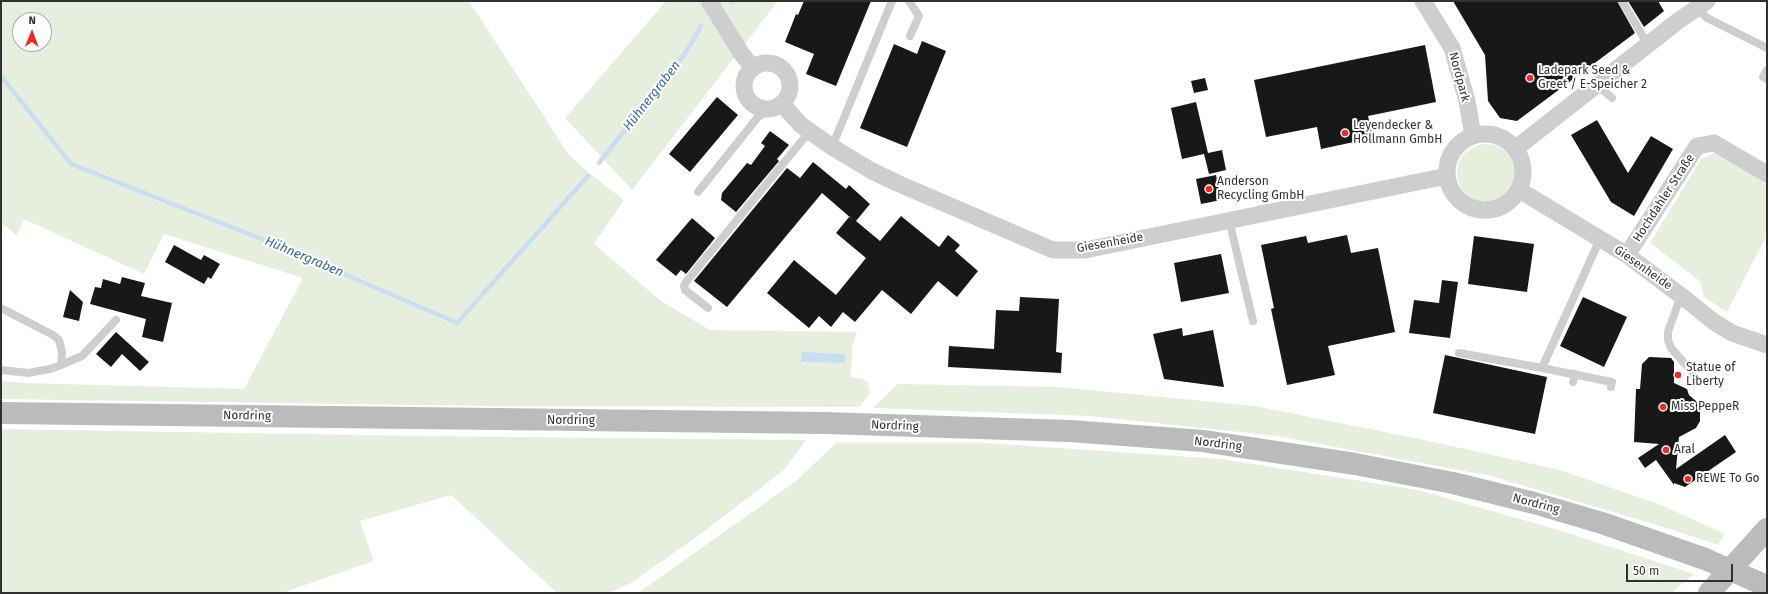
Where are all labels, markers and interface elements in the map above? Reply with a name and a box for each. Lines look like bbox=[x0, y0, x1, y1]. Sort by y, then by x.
north arrow bbox=[12, 12, 52, 52]
text: N bbox=[28, 14, 36, 27]
street label: Nordpark bbox=[1445, 51, 1473, 103]
water label: Hühnergraben bbox=[620, 58, 684, 134]
place label: Ladepark Seed & Greet / E-Speicher 2 bbox=[1538, 64, 1647, 92]
marker: Ladepark Seed & Greet / E-Speicher 2 bbox=[1525, 73, 1535, 83]
place label: Leyendecker & Hollmann GmbH bbox=[1353, 119, 1442, 147]
marker: Leyendecker & Hollmann GmbH bbox=[1340, 128, 1350, 138]
street label: Hochdahler Straße bbox=[1630, 151, 1698, 245]
place label: Anderson Recycling GmbH bbox=[1217, 175, 1304, 203]
marker: Anderson Recycling GmbH bbox=[1204, 184, 1214, 194]
street label: Giesenheide bbox=[1076, 230, 1144, 256]
water label: Hühnergraben bbox=[262, 233, 346, 281]
street label: Giesenheide bbox=[1611, 243, 1675, 293]
place label: Statue of Liberty bbox=[1686, 361, 1735, 389]
marker: Statue of Liberty bbox=[1673, 370, 1683, 380]
place label: Miss PeppeR bbox=[1671, 400, 1739, 414]
marker: Miss PeppeR bbox=[1658, 402, 1668, 412]
street label: Nordring bbox=[223, 408, 271, 424]
street label: Nordring bbox=[547, 414, 595, 428]
street label: Nordring bbox=[871, 418, 919, 434]
street label: Nordring bbox=[1193, 434, 1243, 454]
place label: Aral bbox=[1674, 443, 1695, 457]
marker: Aral bbox=[1661, 445, 1671, 455]
place label: REWE To Go bbox=[1696, 472, 1760, 486]
marker: REWE To Go bbox=[1683, 474, 1693, 484]
street label: Nordring bbox=[1511, 491, 1561, 517]
scale bar bbox=[1628, 556, 1735, 582]
text: 50 m bbox=[1633, 564, 1659, 578]

